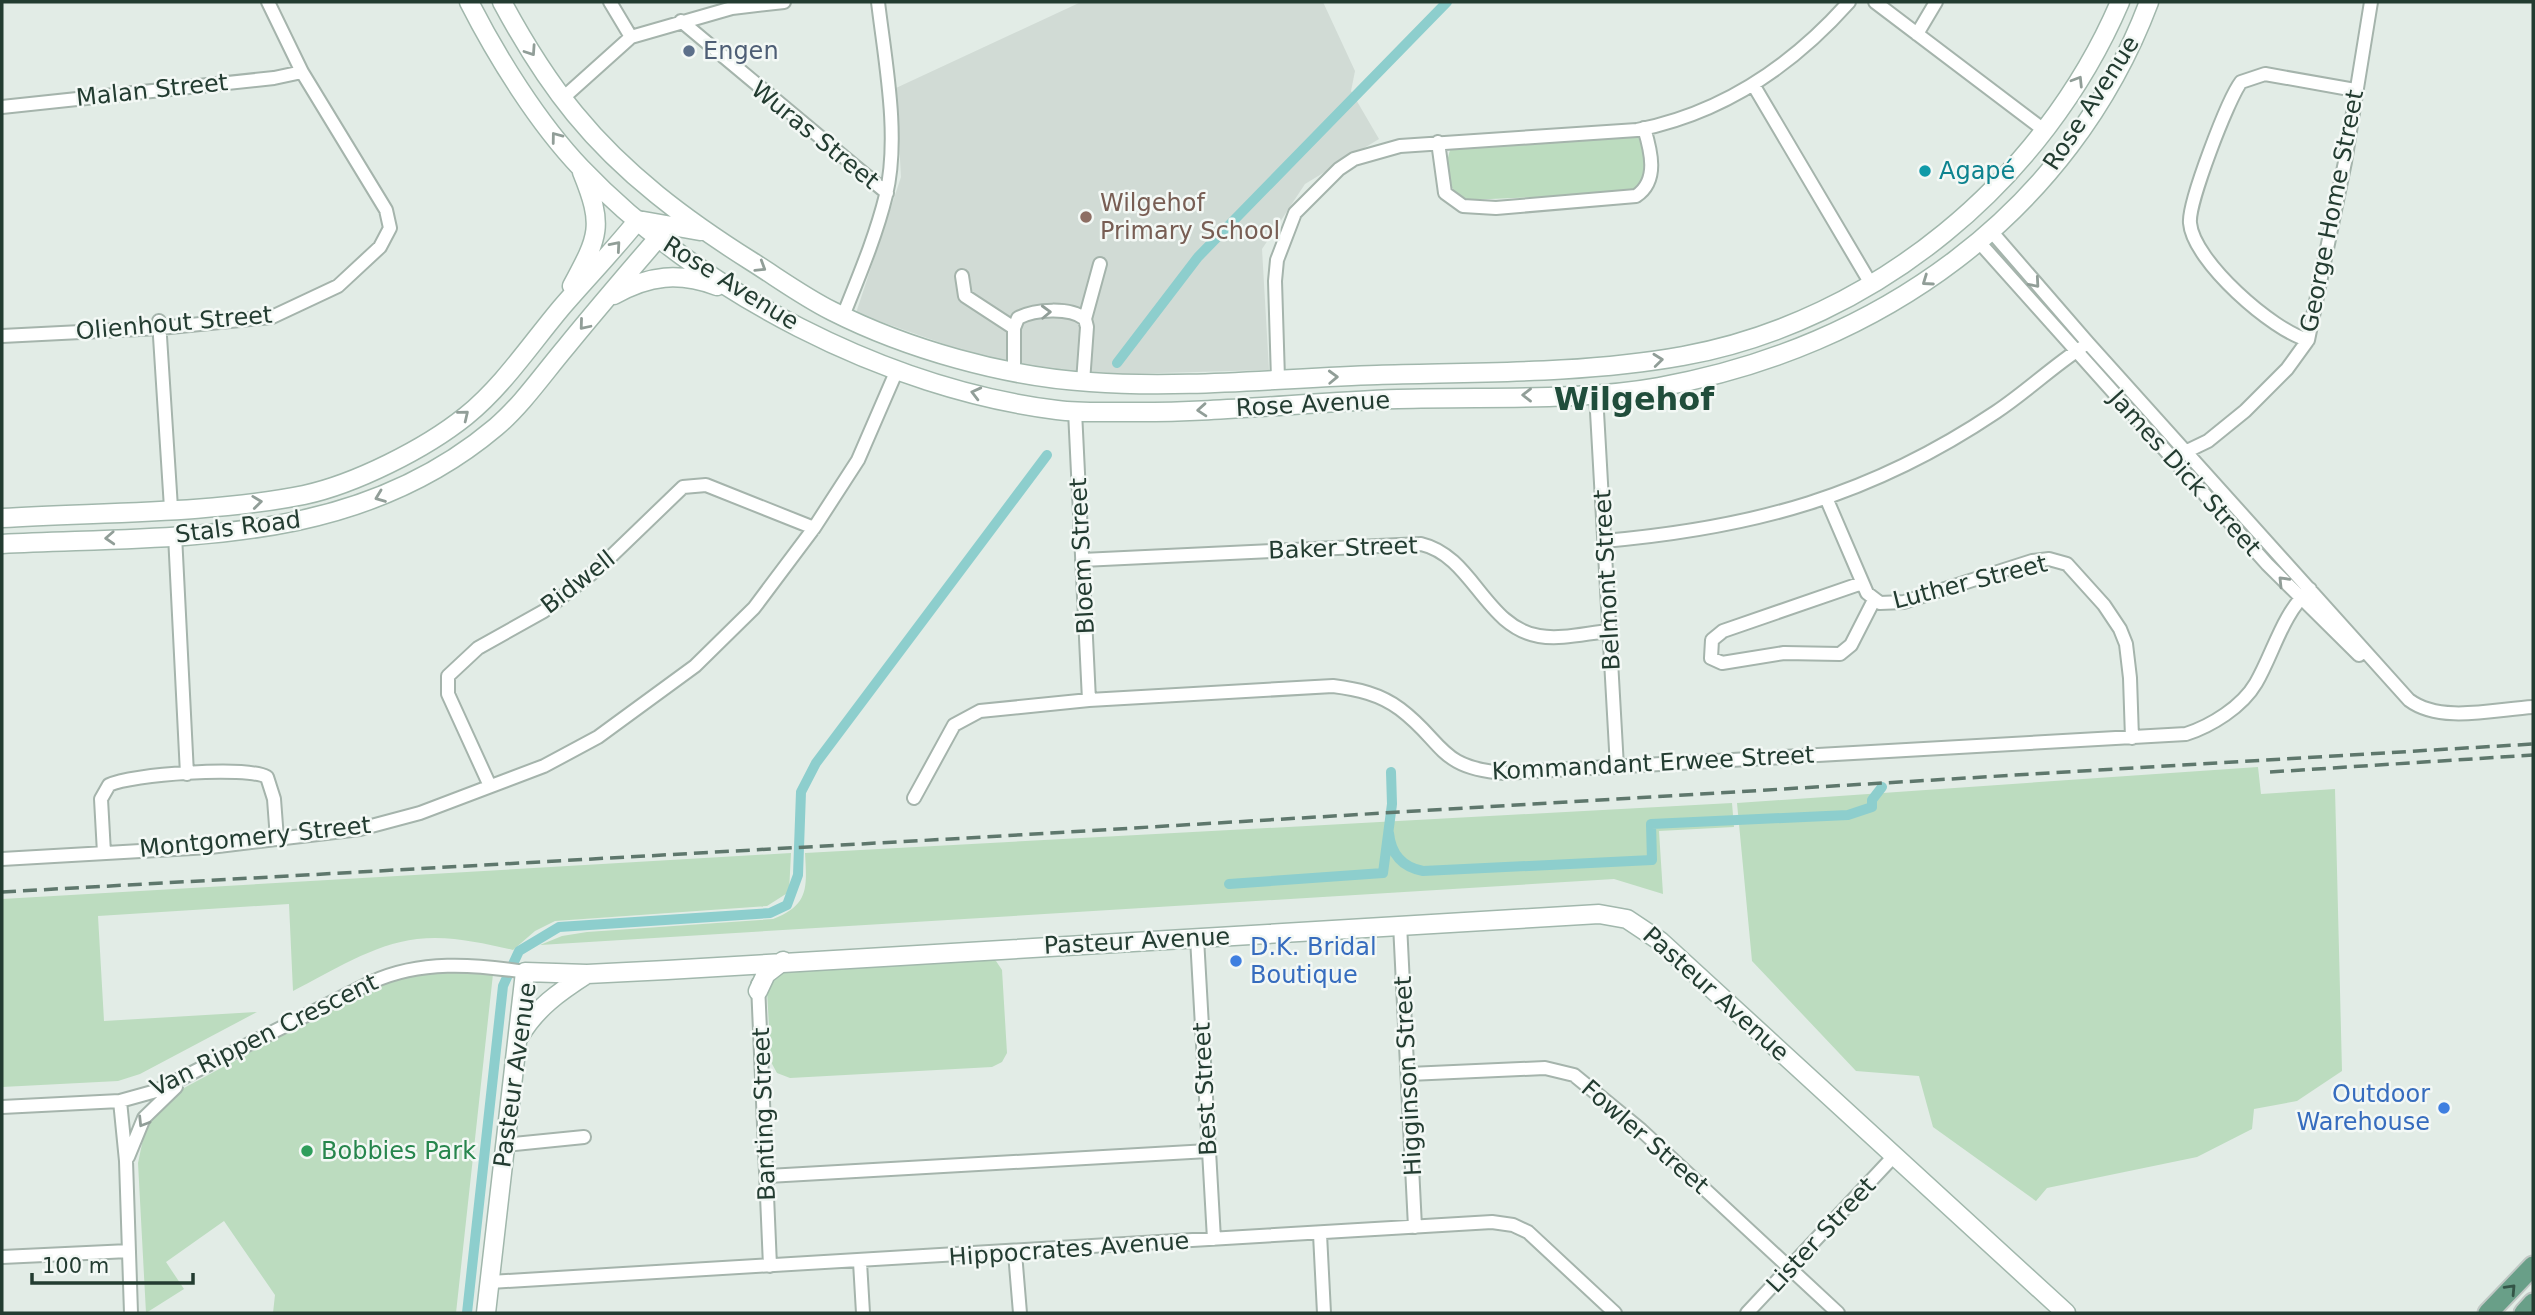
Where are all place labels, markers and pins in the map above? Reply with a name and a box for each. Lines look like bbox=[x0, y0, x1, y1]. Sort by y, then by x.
place label: Engen bbox=[703, 37, 779, 65]
marker: Engen bbox=[681, 43, 697, 59]
place label: Agapé bbox=[1939, 157, 2015, 185]
marker: Agapé bbox=[1917, 163, 1933, 179]
place label: Wilgehof Primary School bbox=[1100, 189, 1280, 245]
marker: Wilgehof Primary School bbox=[1078, 209, 1094, 225]
place label: D.K. Bridal Boutique bbox=[1250, 933, 1377, 989]
marker: D.K. Bridal Boutique bbox=[1228, 953, 1244, 969]
place label: Outdoor Warehouse bbox=[2297, 1080, 2430, 1136]
marker: Outdoor Warehouse bbox=[2436, 1100, 2452, 1116]
place label: Bobbies Park bbox=[321, 1137, 476, 1165]
marker: Bobbies Park bbox=[299, 1143, 315, 1159]

